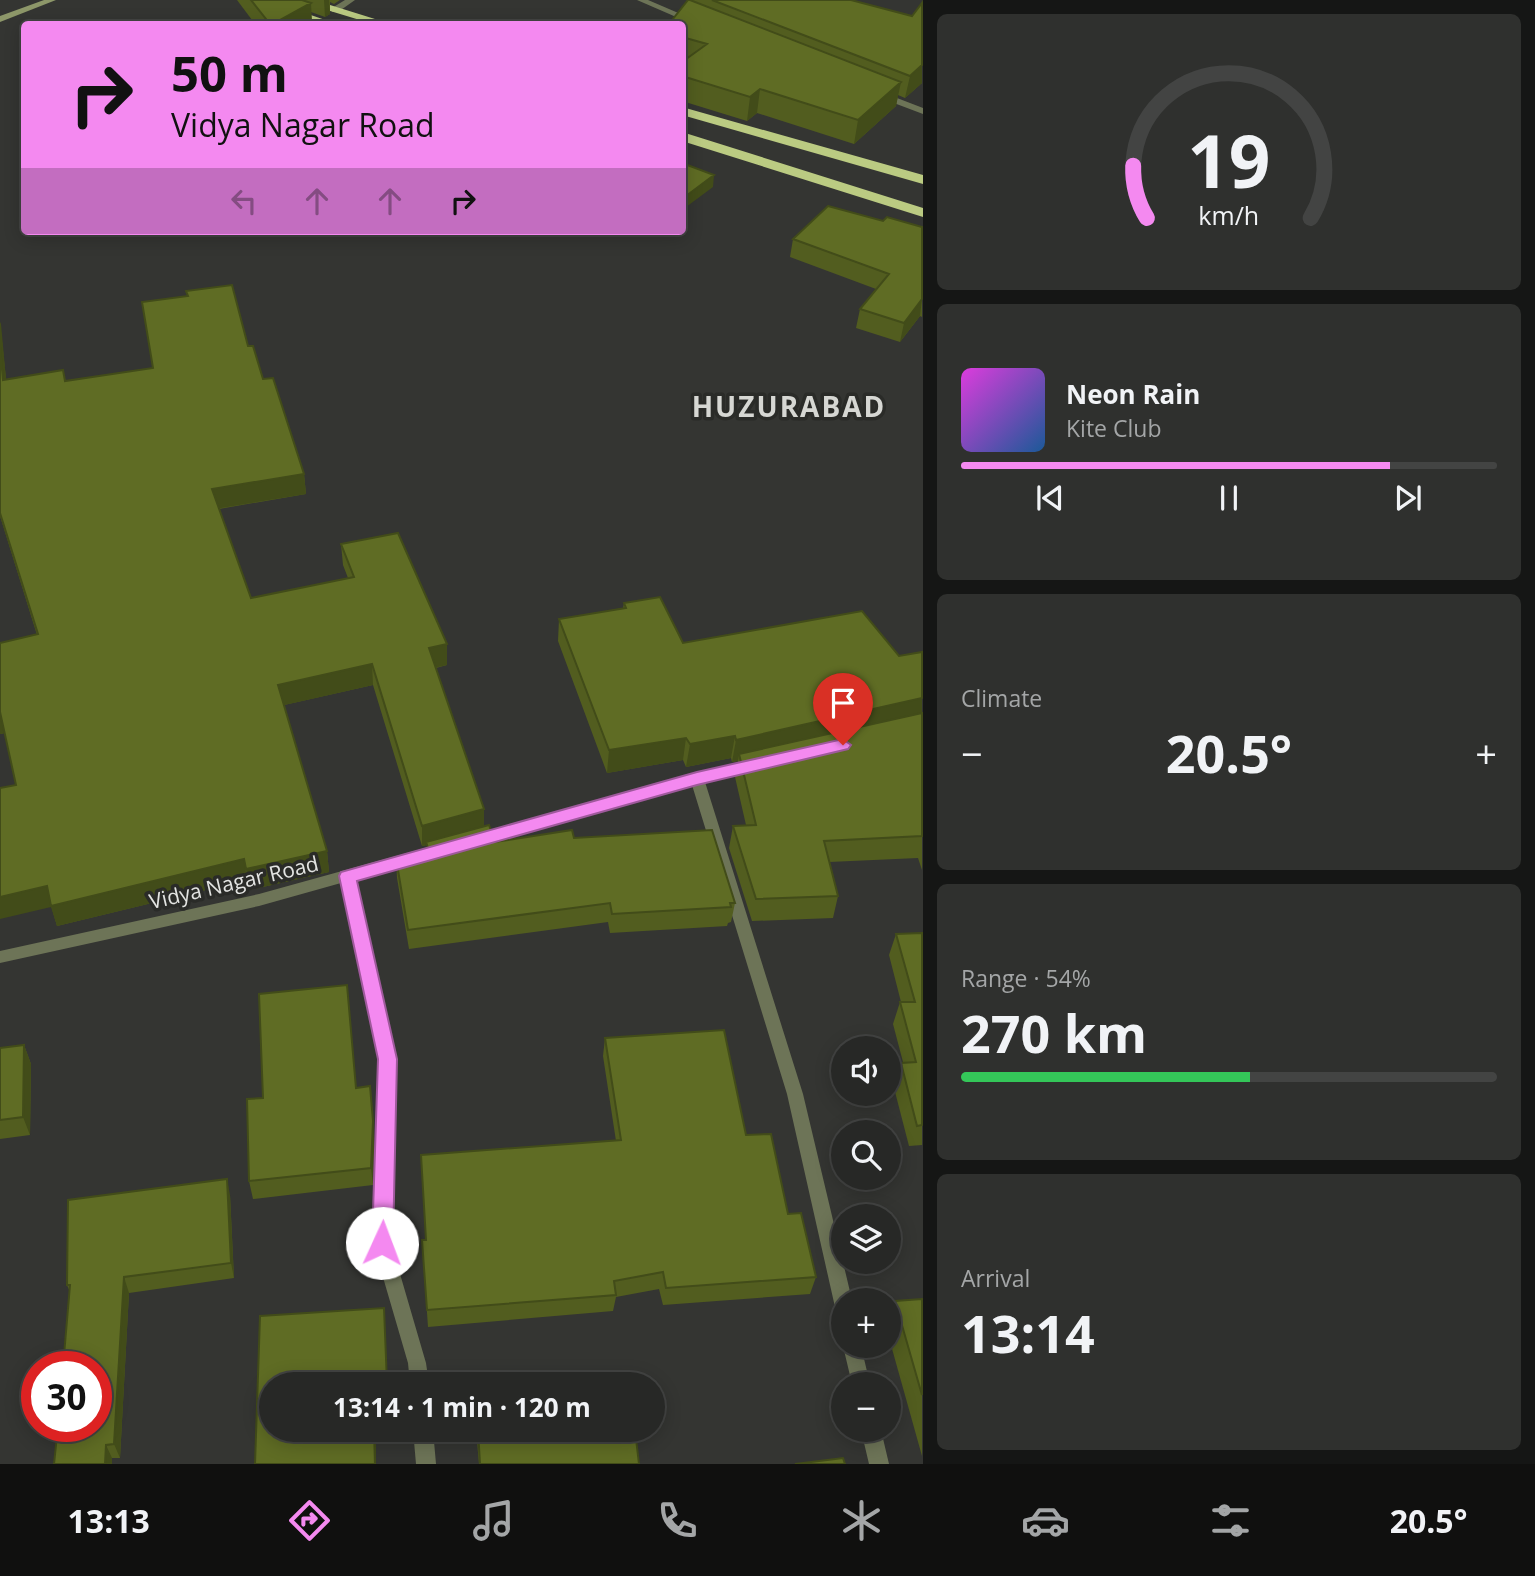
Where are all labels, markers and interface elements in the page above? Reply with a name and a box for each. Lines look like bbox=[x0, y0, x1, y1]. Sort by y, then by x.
text: 50 m bbox=[171, 40, 288, 106]
icon: right bbox=[56, 49, 147, 140]
text: Vidya Nagar Road bbox=[171, 103, 435, 146]
text: 19 bbox=[1187, 110, 1271, 209]
icon: left bbox=[225, 182, 263, 220]
icon: ahead bbox=[298, 182, 336, 220]
icon: ahead bbox=[371, 182, 409, 220]
icon: right bbox=[444, 182, 482, 220]
text: km/h bbox=[1199, 198, 1259, 232]
text: Neon Rain bbox=[1066, 376, 1200, 412]
district label: HUZURABAD bbox=[692, 387, 886, 425]
text: Kite Club bbox=[1066, 412, 1161, 444]
icon: previous bbox=[1031, 479, 1069, 517]
icon: pause bbox=[1210, 479, 1248, 517]
icon: next bbox=[1389, 479, 1427, 517]
pin bbox=[813, 673, 873, 745]
text: Climate bbox=[961, 682, 1042, 714]
icon: arrive bbox=[824, 684, 862, 722]
text: 20.5° bbox=[1166, 717, 1292, 788]
text: − bbox=[961, 727, 983, 779]
text: + bbox=[1475, 727, 1497, 779]
street label: Vidya Nagar Road bbox=[146, 849, 321, 915]
text: Range · 54% bbox=[961, 962, 1091, 994]
text: 270 km bbox=[961, 997, 1147, 1068]
map controls bbox=[831, 1036, 901, 1442]
button: sound bbox=[831, 1036, 901, 1106]
button: search bbox=[831, 1120, 901, 1190]
button: layers bbox=[831, 1204, 901, 1274]
position arrow bbox=[345, 1206, 419, 1280]
text: Arrival bbox=[961, 1262, 1030, 1294]
button: + bbox=[831, 1288, 901, 1358]
text: 13:14 bbox=[961, 1297, 1095, 1368]
speed limit sign: 30 bbox=[21, 1351, 112, 1442]
button: − bbox=[831, 1372, 901, 1442]
text: 13:14 · 1 min · 120 m bbox=[333, 1389, 591, 1425]
icon: directions bbox=[285, 1496, 334, 1545]
icon: music bbox=[469, 1496, 518, 1545]
icon: phone bbox=[653, 1496, 702, 1545]
icon: climate bbox=[837, 1496, 886, 1545]
icon: car bbox=[1021, 1496, 1070, 1545]
icon: filters bbox=[1206, 1496, 1255, 1545]
text: 13:13 bbox=[68, 1499, 150, 1542]
text: 20.5° bbox=[1390, 1499, 1467, 1542]

